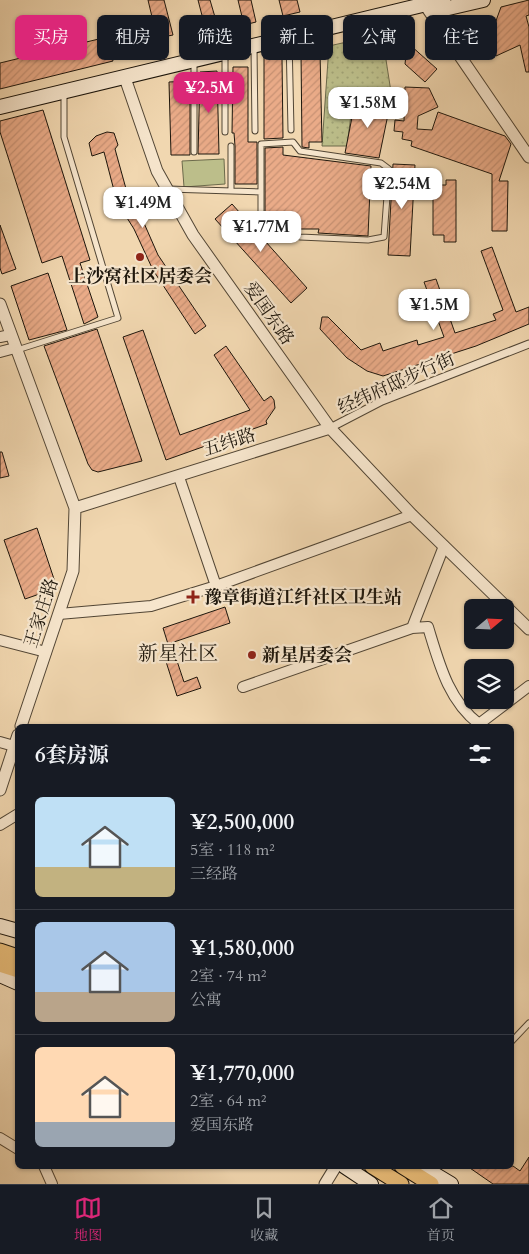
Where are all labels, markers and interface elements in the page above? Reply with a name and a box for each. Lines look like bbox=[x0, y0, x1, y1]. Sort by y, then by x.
chip: 买房 bbox=[15, 15, 87, 60]
chip: 租房 bbox=[97, 15, 169, 60]
chip: 筛选 bbox=[179, 15, 251, 60]
chip: 新上 bbox=[261, 15, 333, 60]
chip: 公寓 bbox=[343, 15, 415, 60]
chip: 住宅 bbox=[425, 15, 497, 60]
pin: ¥2.5M bbox=[174, 72, 244, 114]
text: ¥2.5M bbox=[184, 77, 234, 99]
pin: ¥1.58M bbox=[327, 86, 409, 129]
text: ¥1.58M bbox=[339, 92, 397, 114]
pin: ¥2.54M bbox=[361, 168, 443, 210]
text: ¥2.54M bbox=[373, 173, 431, 195]
pin: ¥1.49M bbox=[102, 186, 184, 229]
text: ¥1.49M bbox=[114, 192, 172, 214]
pin: ¥1.77M bbox=[220, 210, 302, 253]
text: ¥1.77M bbox=[232, 216, 290, 238]
marker: 上沙窝社区居委会 bbox=[134, 251, 146, 263]
place label: 上沙窝社区居委会 bbox=[68, 264, 212, 289]
street label: 爱国东路 bbox=[238, 277, 299, 350]
pin: ¥1.5M bbox=[399, 288, 469, 331]
text: ¥1.5M bbox=[409, 294, 459, 316]
street label: 经纬府邸步行街 bbox=[334, 346, 459, 421]
street label: 五纬路 bbox=[200, 422, 259, 463]
street label: 王家庄路 bbox=[18, 575, 64, 651]
place label: 豫章街道江纤社区卫生站 bbox=[204, 585, 402, 610]
marker: 豫章街道江纤社区卫生站 bbox=[186, 590, 200, 604]
north arrow bbox=[464, 599, 514, 649]
map controls bbox=[464, 599, 514, 709]
district label: 新星社区 bbox=[138, 640, 218, 667]
place label: 新星居委会 bbox=[262, 643, 352, 668]
marker: 新星居委会 bbox=[246, 649, 258, 661]
button: layers bbox=[464, 659, 514, 709]
icon: filters bbox=[466, 740, 494, 768]
text: 6套房源 bbox=[35, 741, 109, 770]
text: ¥2,500,000 bbox=[190, 808, 294, 837]
icon: home bbox=[75, 817, 135, 877]
text: 5室 · 118 m² bbox=[190, 839, 275, 861]
text: 三经路 bbox=[190, 863, 238, 885]
text: ¥1,580,000 bbox=[190, 934, 294, 963]
icon: home bbox=[75, 942, 135, 1002]
text: 2室 · 74 m² bbox=[190, 965, 266, 987]
text: 公寓 bbox=[190, 989, 222, 1011]
text: ¥1,770,000 bbox=[190, 1059, 294, 1088]
icon: home bbox=[75, 1067, 135, 1127]
text: 2室 · 64 m² bbox=[190, 1090, 266, 1112]
text: 爱国东路 bbox=[190, 1114, 254, 1136]
tab: 地图 bbox=[74, 1194, 102, 1245]
tab: 收藏 bbox=[250, 1194, 278, 1245]
tab: 首页 bbox=[427, 1194, 455, 1245]

